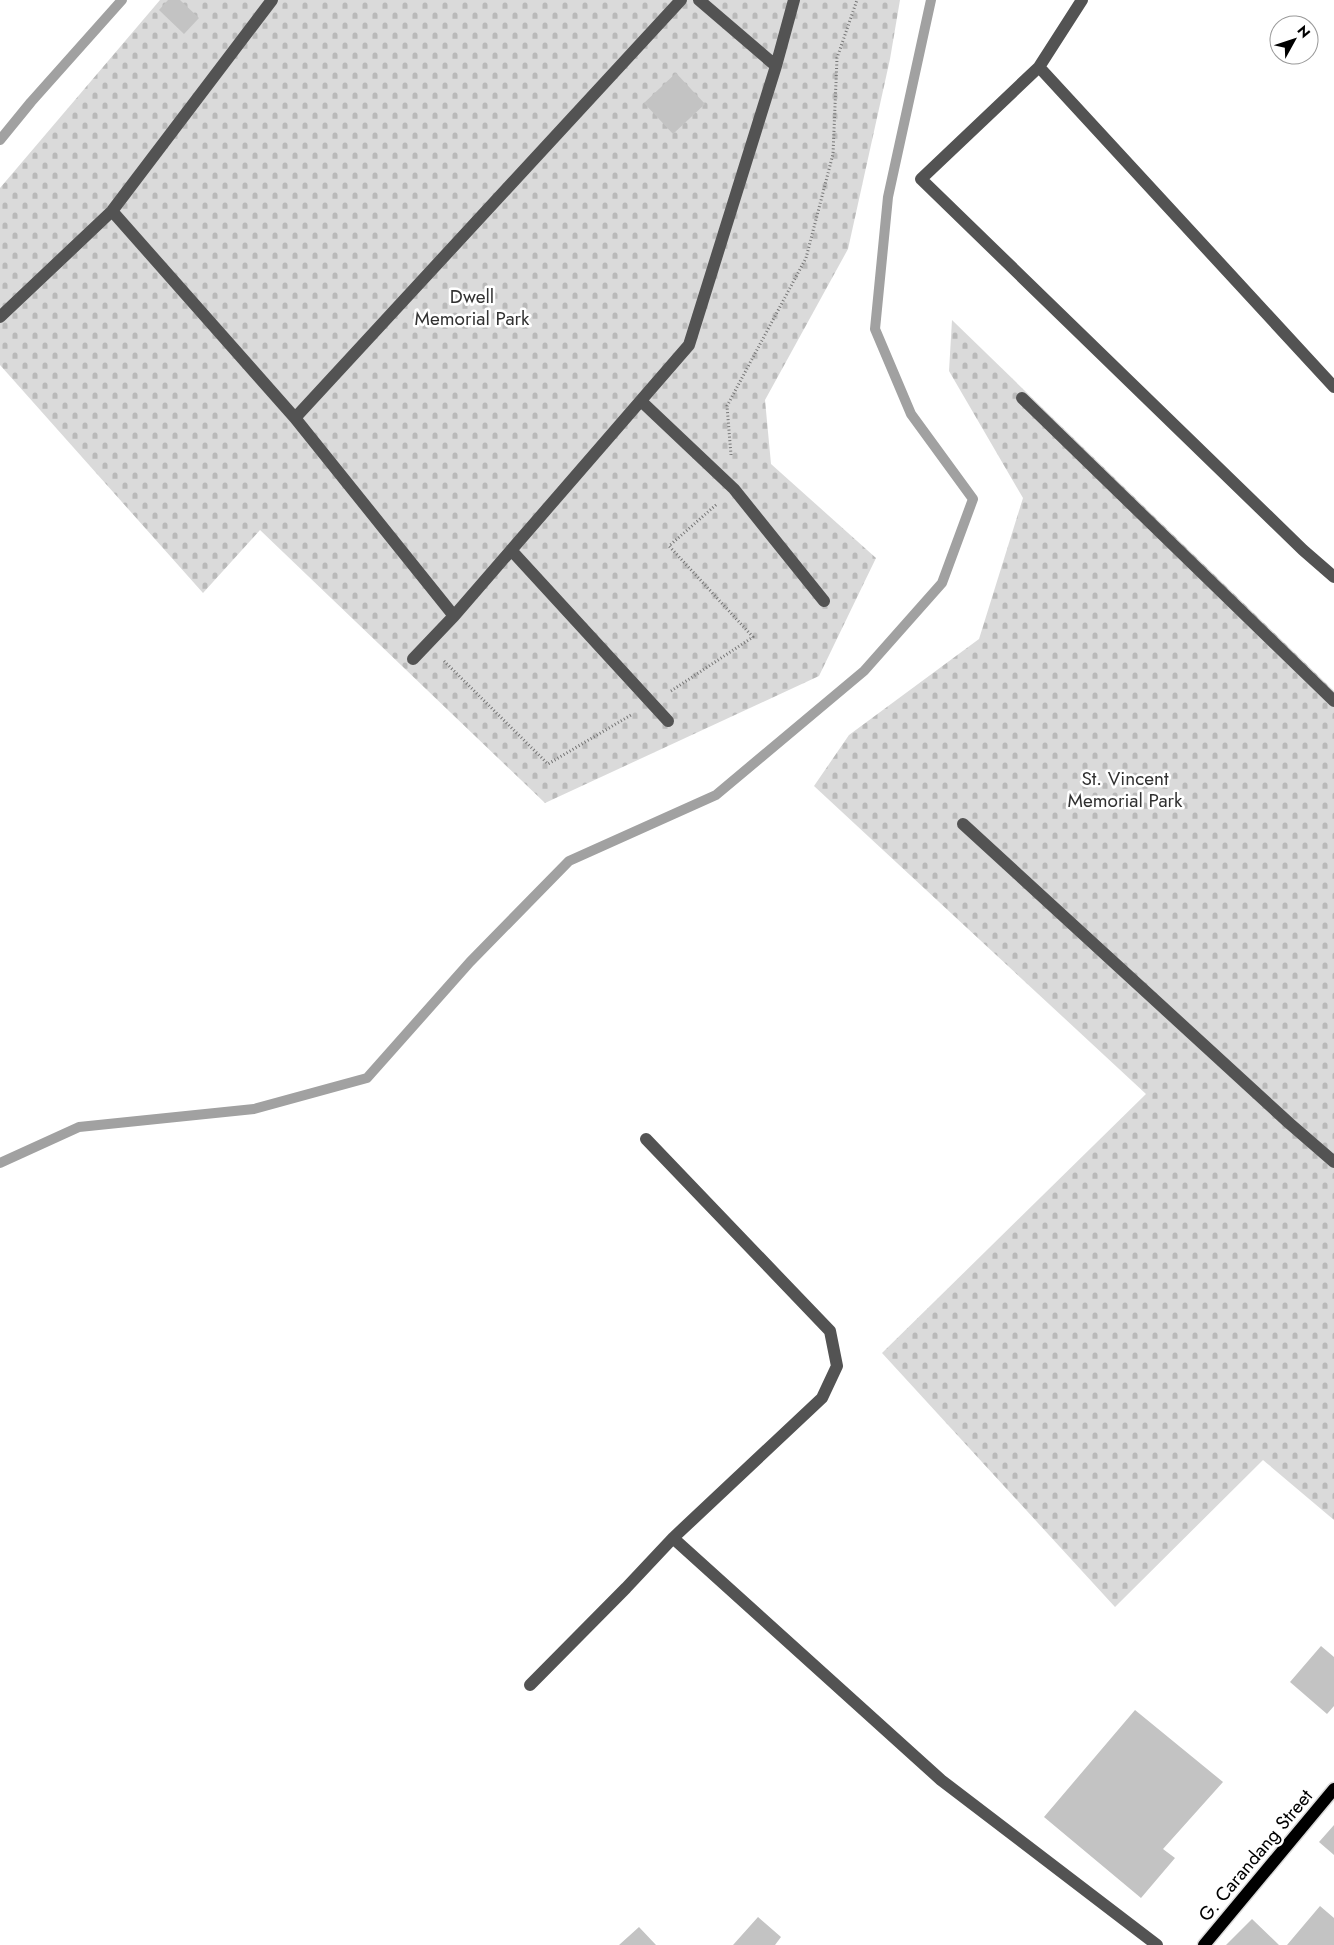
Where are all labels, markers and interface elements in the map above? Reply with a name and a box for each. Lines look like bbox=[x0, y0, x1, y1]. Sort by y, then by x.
north arrow bbox=[1269, 15, 1319, 65]
text: N bbox=[1293, 21, 1315, 42]
park label: Dwell Memorial Park bbox=[415, 283, 530, 332]
park label: St. Vincent Memorial Park bbox=[1068, 765, 1183, 814]
street label: G. Carandang Street bbox=[1192, 1783, 1319, 1927]

